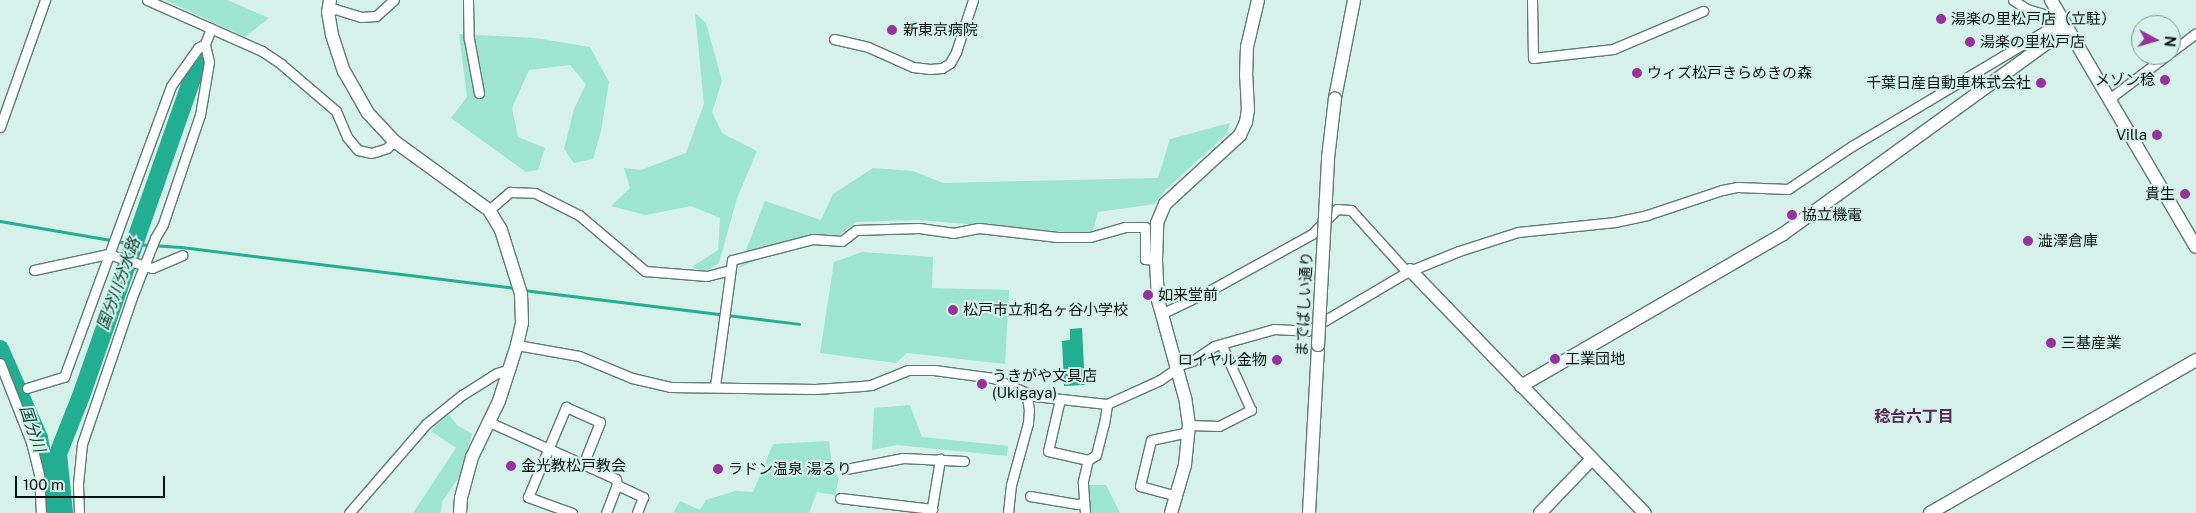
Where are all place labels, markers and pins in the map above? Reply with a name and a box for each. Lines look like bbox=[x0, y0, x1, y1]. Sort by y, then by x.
place label: 湯楽の里松戸店（立駐） bbox=[1951, 10, 2116, 28]
marker: 湯楽の里松戸店（立駐） bbox=[1935, 13, 1947, 25]
place label: 新東京病院 bbox=[903, 21, 978, 39]
marker: 新東京病院 bbox=[885, 23, 899, 37]
place label: 湯楽の里松戸店 bbox=[1980, 33, 2085, 51]
marker: 湯楽の里松戸店 bbox=[1964, 36, 1976, 48]
place label: ウィズ松戸きらめきの森 bbox=[1647, 64, 1812, 82]
marker: ウィズ松戸きらめきの森 bbox=[1631, 67, 1643, 79]
place label: メゾン稔 bbox=[2095, 71, 2155, 89]
place label: 千葉日産自動車株式会社 bbox=[1866, 74, 2031, 92]
marker: メゾン稔 bbox=[2159, 74, 2171, 86]
marker: 千葉日産自動車株式会社 bbox=[2035, 77, 2047, 89]
place label: Villa bbox=[2116, 126, 2147, 144]
marker: Villa bbox=[2151, 129, 2163, 141]
place label: 貴生 bbox=[2145, 185, 2175, 203]
marker: 貴生 bbox=[2179, 188, 2191, 200]
place label: 協立機電 bbox=[1802, 206, 1862, 224]
marker: 協立機電 bbox=[1786, 209, 1798, 221]
place label: 澁澤倉庫 bbox=[2038, 232, 2098, 250]
marker: 澁澤倉庫 bbox=[2022, 235, 2034, 247]
place label: 如来堂前 bbox=[1158, 286, 1218, 304]
marker: 如来堂前 bbox=[1142, 289, 1154, 301]
place label: 松戸市立和名ヶ谷小学校 bbox=[963, 301, 1128, 319]
marker: 松戸市立和名ヶ谷小学校 bbox=[947, 304, 959, 316]
place label: 三基産業 bbox=[2061, 334, 2121, 352]
marker: 三基産業 bbox=[2045, 337, 2057, 349]
place label: 工業団地 bbox=[1565, 350, 1625, 368]
place label: ロイヤル金物 bbox=[1177, 351, 1267, 369]
marker: 工業団地 bbox=[1549, 353, 1561, 365]
marker: ロイヤル金物 bbox=[1271, 354, 1283, 366]
place label: うきがや文具店 (Ukigaya) bbox=[992, 366, 1097, 401]
marker: うきがや文具店 (Ukigaya) bbox=[976, 378, 988, 390]
place label: 金光教松戸教会 bbox=[521, 457, 626, 475]
marker: 金光教松戸教会 bbox=[505, 460, 517, 472]
place label: ラドン温泉 湯るり bbox=[728, 460, 852, 478]
marker: ラドン温泉 湯るり bbox=[712, 463, 724, 475]

